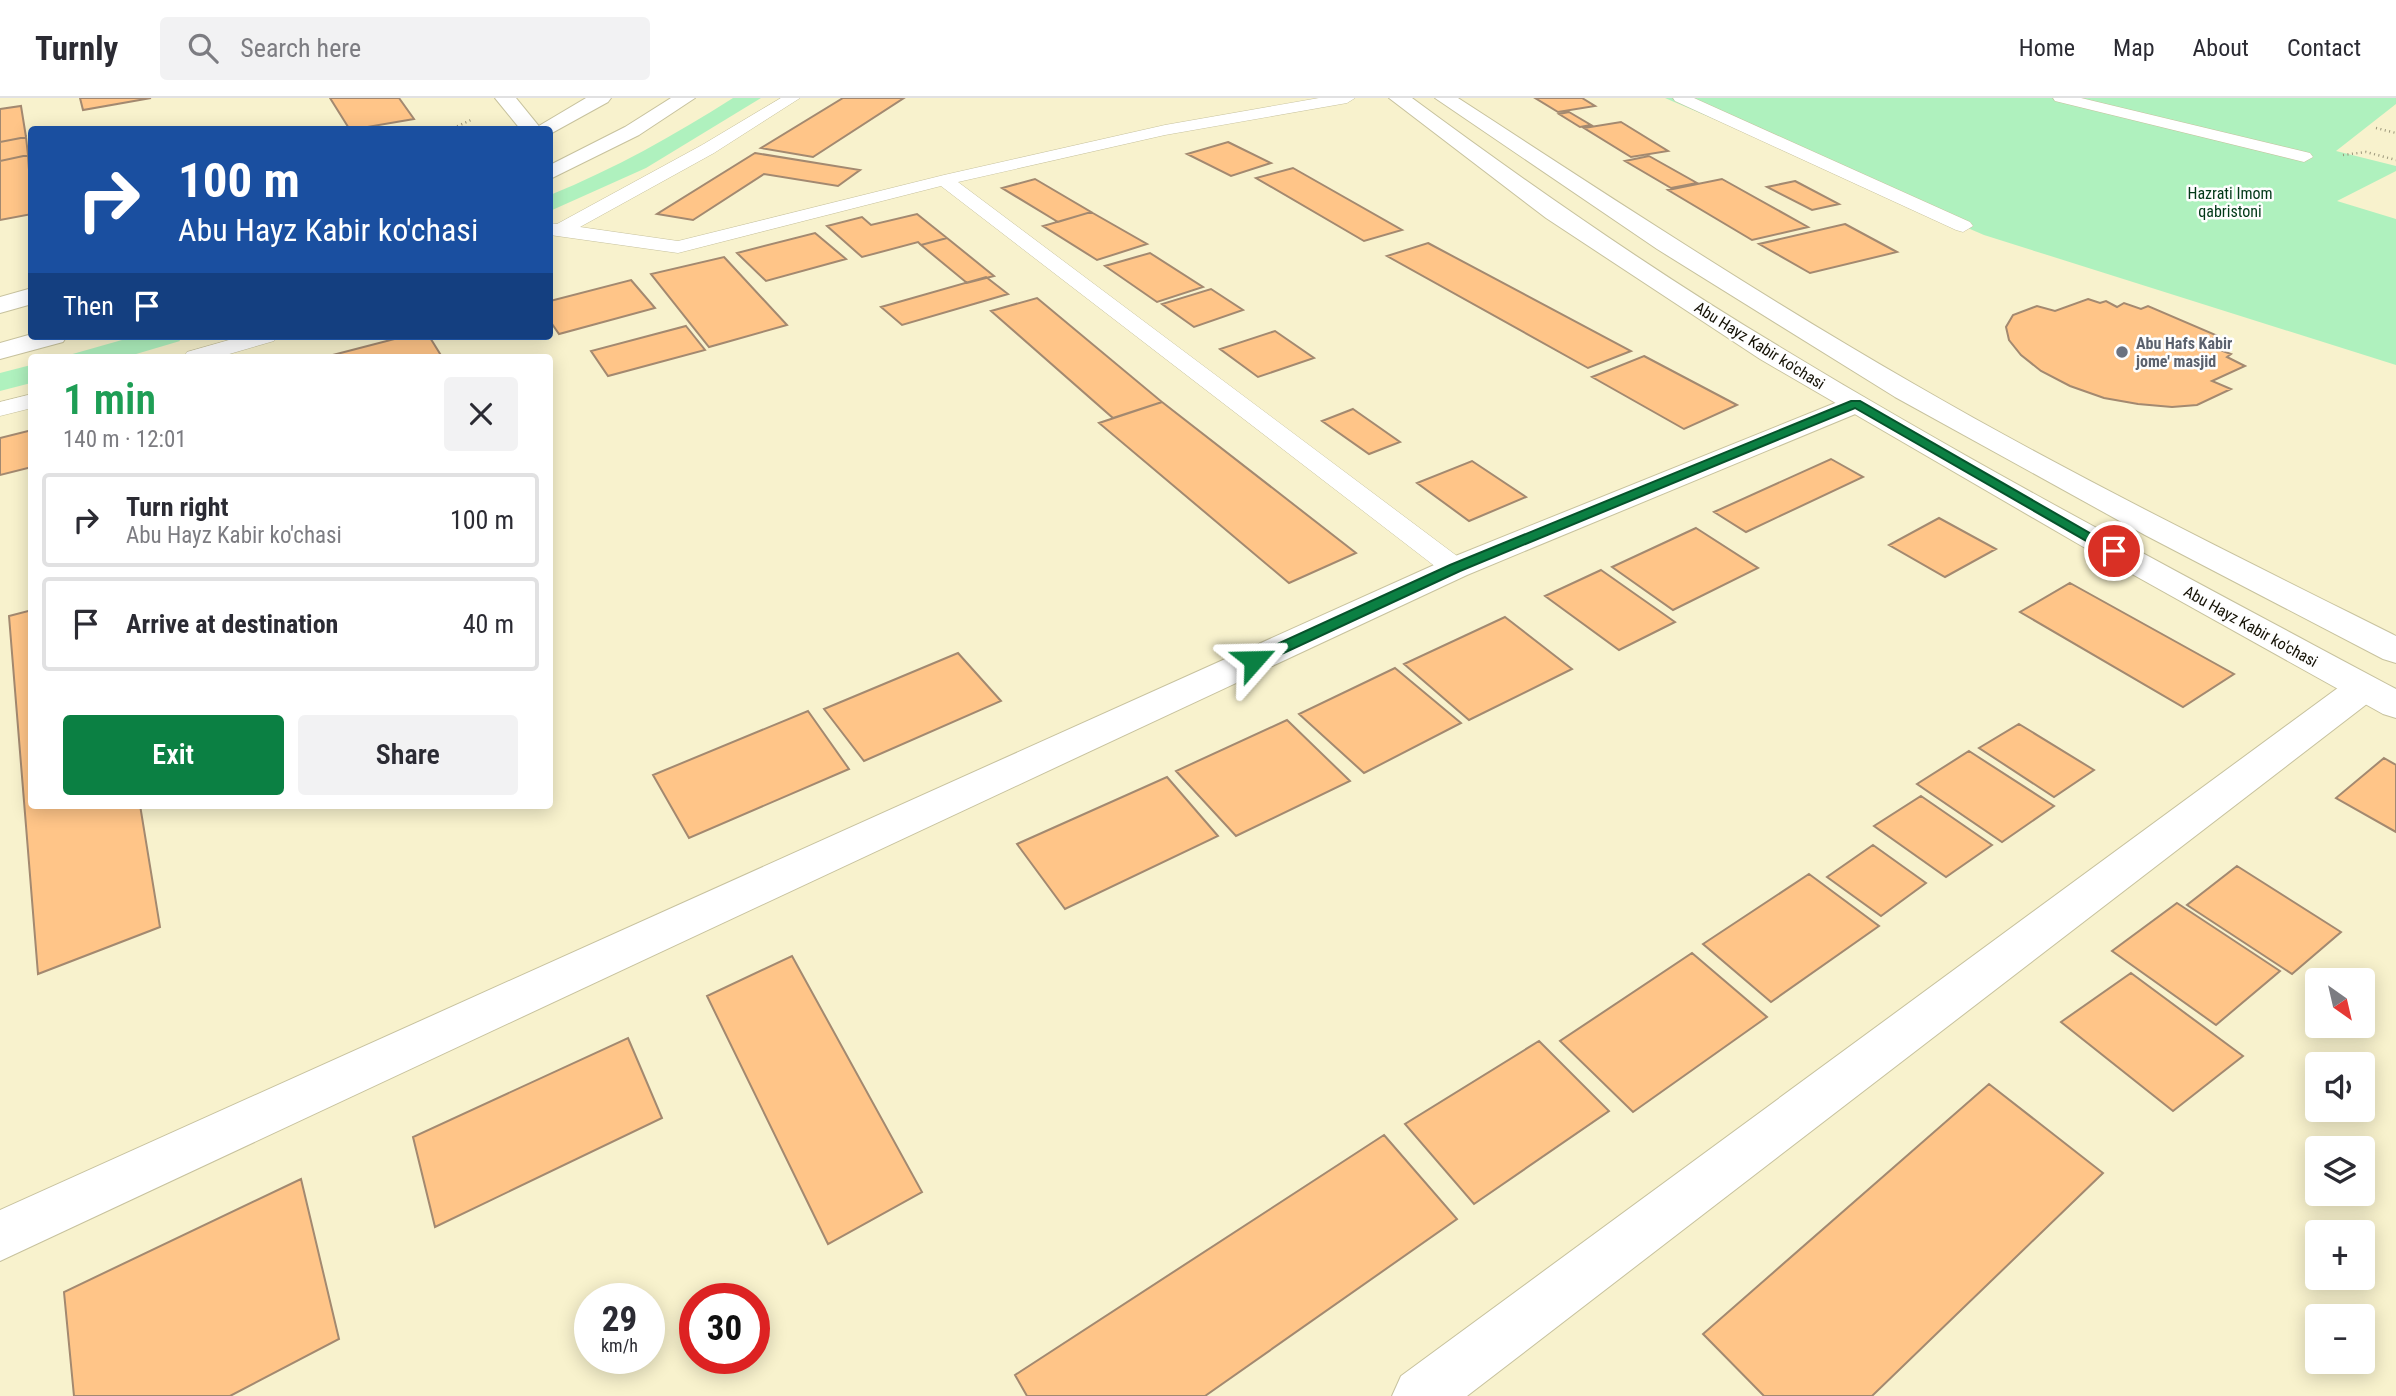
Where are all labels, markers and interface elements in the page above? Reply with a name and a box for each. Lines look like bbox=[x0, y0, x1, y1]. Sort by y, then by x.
search box bbox=[160, 17, 650, 80]
text: Turnly bbox=[35, 29, 118, 68]
icon: search bbox=[184, 29, 222, 67]
text: Search here bbox=[240, 33, 361, 63]
text: Home bbox=[2019, 34, 2075, 62]
text: Map bbox=[2113, 34, 2155, 62]
text: About bbox=[2193, 34, 2249, 62]
text: Contact bbox=[2287, 34, 2361, 62]
text: 100 m bbox=[178, 152, 300, 209]
icon: right bbox=[63, 154, 154, 245]
park label: Hazrati Imom qabristoni bbox=[2187, 184, 2273, 221]
text: Abu Hayz Kabir ko'chasi bbox=[178, 211, 478, 249]
icon: arrive bbox=[128, 287, 166, 325]
text: Then bbox=[63, 291, 114, 321]
street label: Abu Hayz Kabir ko'chasi bbox=[1691, 298, 1828, 393]
place label: Abu Hafs Kabir jome' masjid bbox=[2135, 334, 2232, 371]
marker: Abu Hafs Kabir jome' masjid bbox=[2114, 344, 2130, 360]
text: 1 min bbox=[63, 375, 156, 424]
button: close bbox=[444, 377, 518, 451]
text: 140 m · 12:01 bbox=[63, 426, 187, 453]
text: Turn right bbox=[126, 492, 228, 522]
icon: right bbox=[67, 501, 105, 539]
text: 100 m bbox=[450, 505, 514, 535]
pin bbox=[2084, 521, 2144, 581]
text: Abu Hayz Kabir ko'chasi bbox=[126, 522, 342, 549]
icon: arrive bbox=[2095, 532, 2133, 570]
street label: Abu Hayz Kabir ko'chasi bbox=[2181, 582, 2321, 671]
icon: arrive bbox=[67, 605, 105, 643]
text: Arrive at destination bbox=[126, 609, 338, 639]
text: 40 m bbox=[463, 609, 514, 639]
position arrow bbox=[1217, 623, 1291, 697]
button: Exit bbox=[63, 715, 284, 795]
button: Share bbox=[298, 715, 518, 795]
north arrow bbox=[2305, 968, 2375, 1038]
map controls bbox=[2305, 968, 2375, 1374]
button: sound bbox=[2305, 1052, 2375, 1122]
button: layers bbox=[2305, 1136, 2375, 1206]
button: + bbox=[2305, 1220, 2375, 1290]
speed limit sign: 30 bbox=[679, 1283, 770, 1374]
text: 29 bbox=[602, 1299, 637, 1340]
button: − bbox=[2305, 1304, 2375, 1374]
text: km/h bbox=[601, 1335, 638, 1356]

